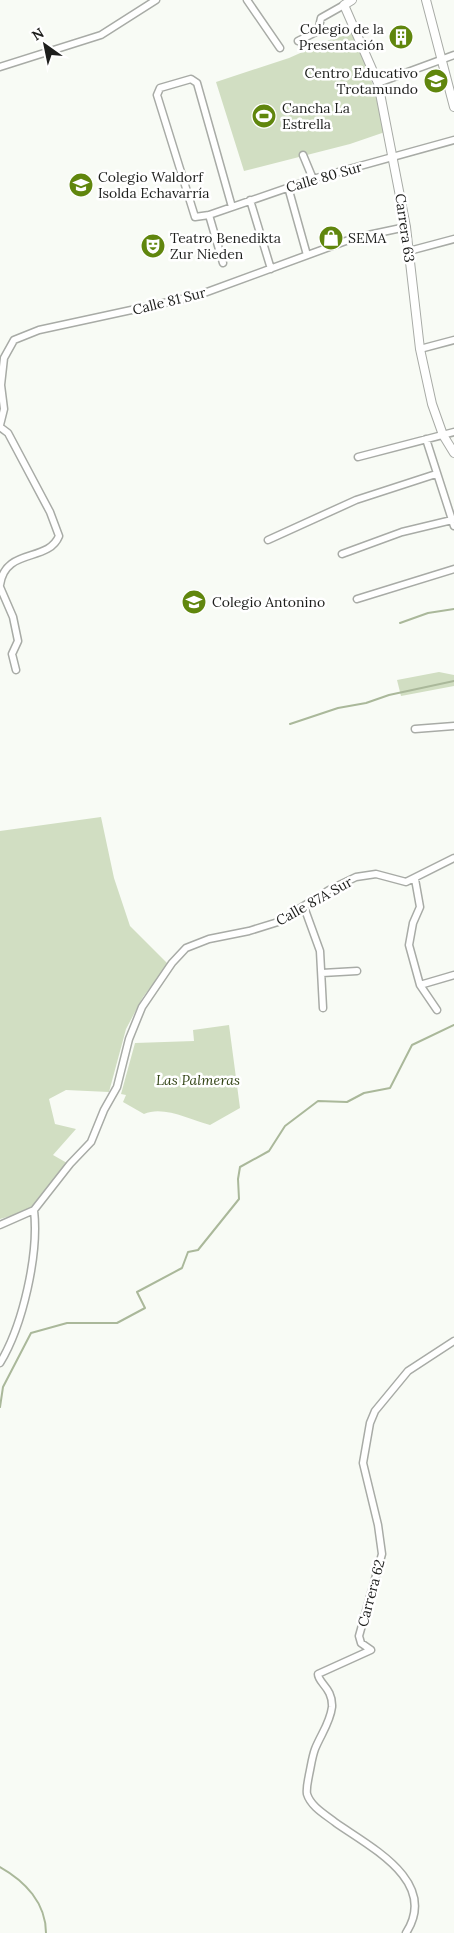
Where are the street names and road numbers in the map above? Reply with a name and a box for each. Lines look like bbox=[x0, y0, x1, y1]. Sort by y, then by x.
street label: Calle 80 Sur bbox=[284, 158, 364, 196]
street label: Carrera 63 bbox=[391, 192, 419, 264]
street label: Calle 81 Sur bbox=[131, 283, 207, 319]
street label: Calle 87A Sur bbox=[273, 873, 355, 929]
street label: Carrera 62 bbox=[353, 1557, 389, 1629]

